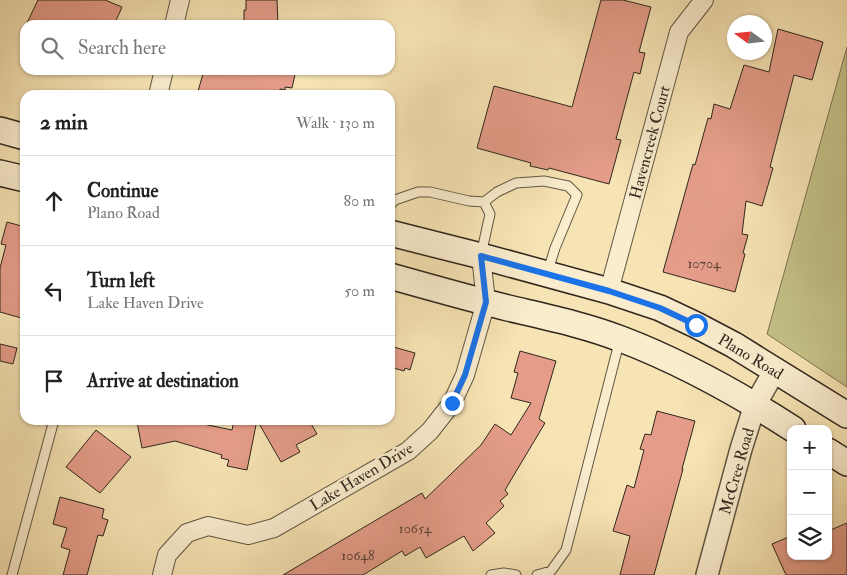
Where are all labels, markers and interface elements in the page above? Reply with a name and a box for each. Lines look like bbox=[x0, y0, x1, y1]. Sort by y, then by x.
north arrow bbox=[727, 15, 772, 60]
search box bbox=[20, 20, 395, 75]
icon: search bbox=[38, 34, 66, 62]
text: Search here bbox=[78, 36, 166, 60]
street label: Havencreek Court bbox=[625, 83, 675, 201]
text: 2 min bbox=[40, 109, 88, 136]
text: Walk · 130 m bbox=[296, 113, 375, 133]
text: Continue bbox=[87, 179, 158, 203]
icon: ahead bbox=[40, 187, 68, 215]
text: 80 m bbox=[344, 191, 375, 211]
text: Plano Road bbox=[87, 203, 160, 223]
house number: 10704 bbox=[687, 255, 722, 272]
text: Turn left bbox=[87, 269, 155, 293]
icon: left bbox=[40, 277, 68, 305]
text: 50 m bbox=[344, 281, 375, 301]
text: Lake Haven Drive bbox=[87, 293, 204, 313]
route start bbox=[685, 314, 708, 337]
street label: Plano Road bbox=[714, 330, 787, 384]
icon: arrive bbox=[40, 367, 68, 395]
text: Arrive at destination bbox=[87, 369, 239, 393]
route end bbox=[441, 392, 464, 415]
street label: McCree Road bbox=[715, 425, 759, 517]
map controls bbox=[787, 425, 832, 560]
button: + bbox=[787, 425, 832, 470]
street label: Lake Haven Drive bbox=[306, 438, 417, 516]
button: − bbox=[787, 470, 832, 515]
button: layers bbox=[787, 515, 832, 560]
house number: 10654 bbox=[399, 520, 433, 537]
house number: 10648 bbox=[341, 547, 375, 564]

